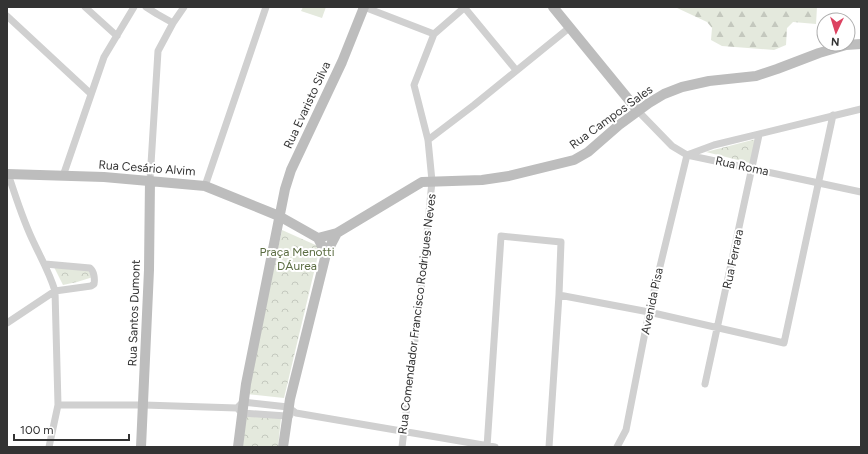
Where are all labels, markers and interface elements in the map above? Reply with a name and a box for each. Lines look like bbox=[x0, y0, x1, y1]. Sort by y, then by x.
north arrow bbox=[816, 12, 856, 52]
text: N bbox=[831, 35, 840, 48]
street label: Rua Evaristo Silva bbox=[281, 59, 333, 151]
street label: Rua Campos Sales bbox=[567, 82, 656, 152]
street label: Rua Roma bbox=[714, 154, 770, 178]
street label: Rua Cesário Alvim bbox=[98, 158, 196, 178]
street label: Rua Comendador Francisco Rodrigues Neves bbox=[395, 193, 439, 435]
street label: Rua Ferrara bbox=[720, 228, 746, 290]
park label: Praça Menotti DÁurea bbox=[260, 245, 334, 273]
street label: Rua Santos Dumont bbox=[125, 259, 143, 367]
street label: Avenida Pisa bbox=[638, 266, 666, 336]
scale bar bbox=[14, 416, 129, 442]
text: 100 m bbox=[20, 423, 54, 437]

